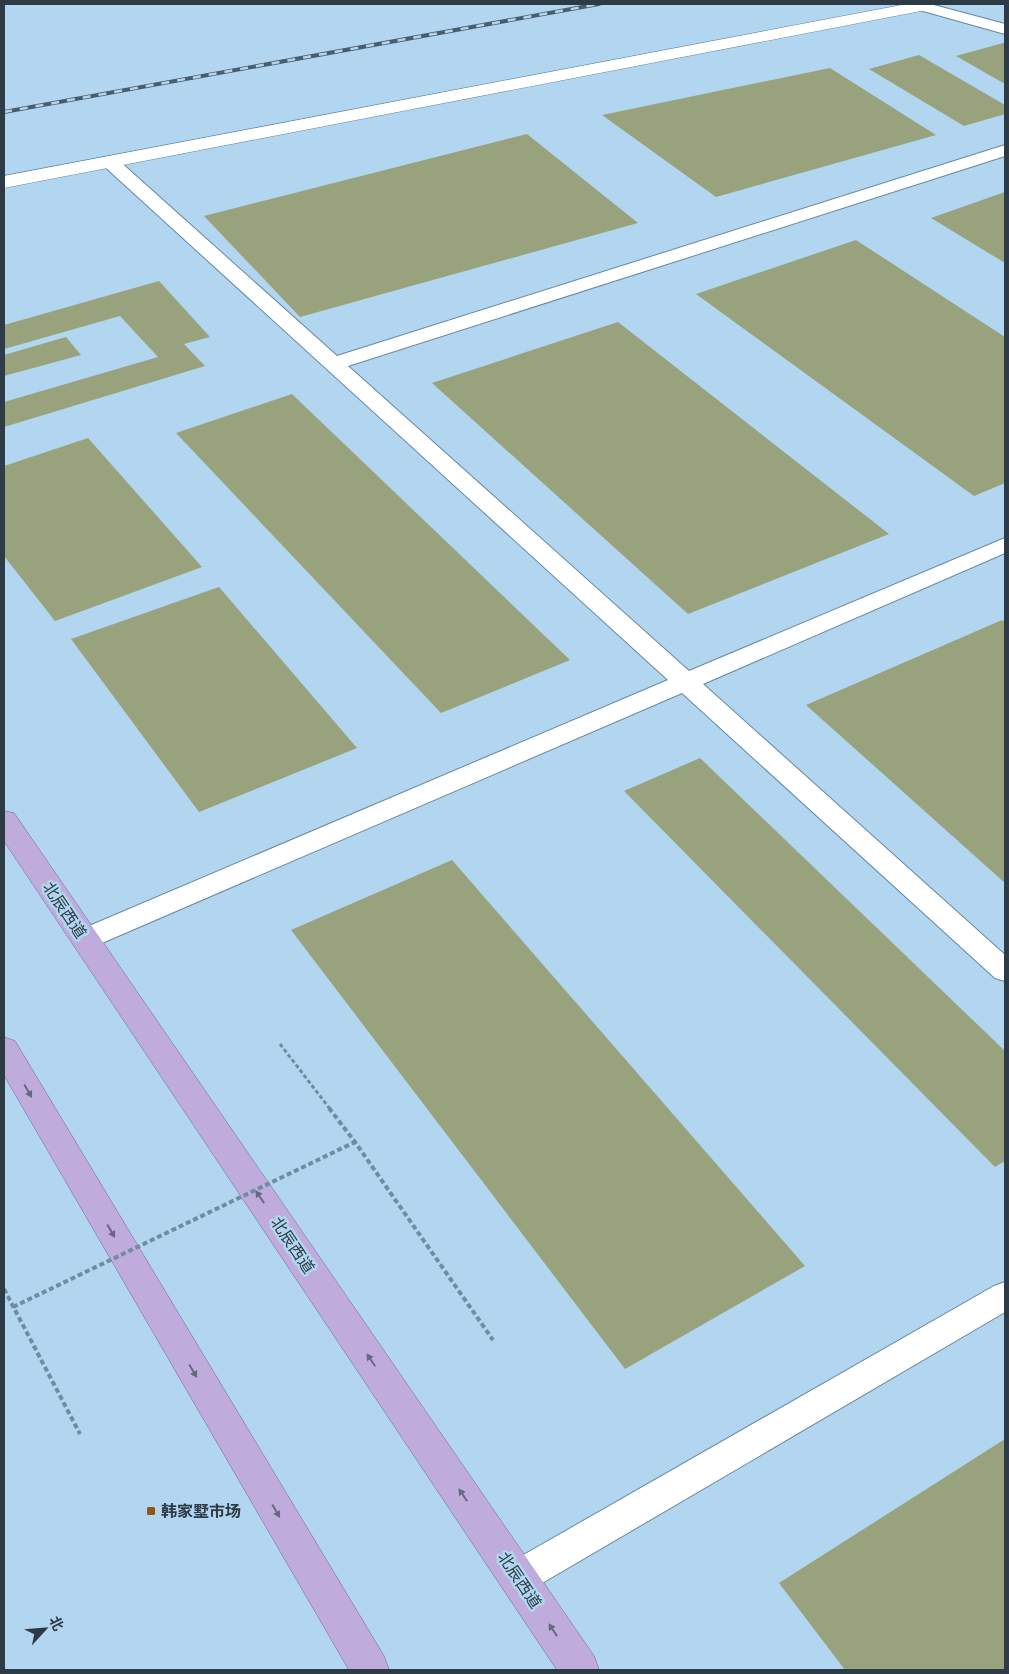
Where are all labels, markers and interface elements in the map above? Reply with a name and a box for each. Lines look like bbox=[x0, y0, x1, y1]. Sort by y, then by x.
street label: 北辰西道 bbox=[38, 877, 92, 943]
one-way arrow bbox=[24, 1084, 33, 1097]
one-way arrow bbox=[255, 1190, 265, 1204]
street label: 北辰西道 bbox=[266, 1212, 320, 1278]
one-way arrow bbox=[107, 1223, 115, 1238]
one-way arrow bbox=[366, 1354, 376, 1367]
one-way arrow bbox=[189, 1364, 198, 1377]
one-way arrow bbox=[458, 1488, 468, 1501]
place label: 韩家墅市场 bbox=[161, 1500, 241, 1522]
one-way arrow bbox=[271, 1504, 280, 1517]
marker: 韩家墅市场 bbox=[145, 1505, 157, 1517]
street label: 北辰西道 bbox=[493, 1547, 547, 1613]
north arrow bbox=[20, 1604, 70, 1654]
text: 北 bbox=[46, 1613, 69, 1634]
one-way arrow bbox=[549, 1623, 558, 1636]

